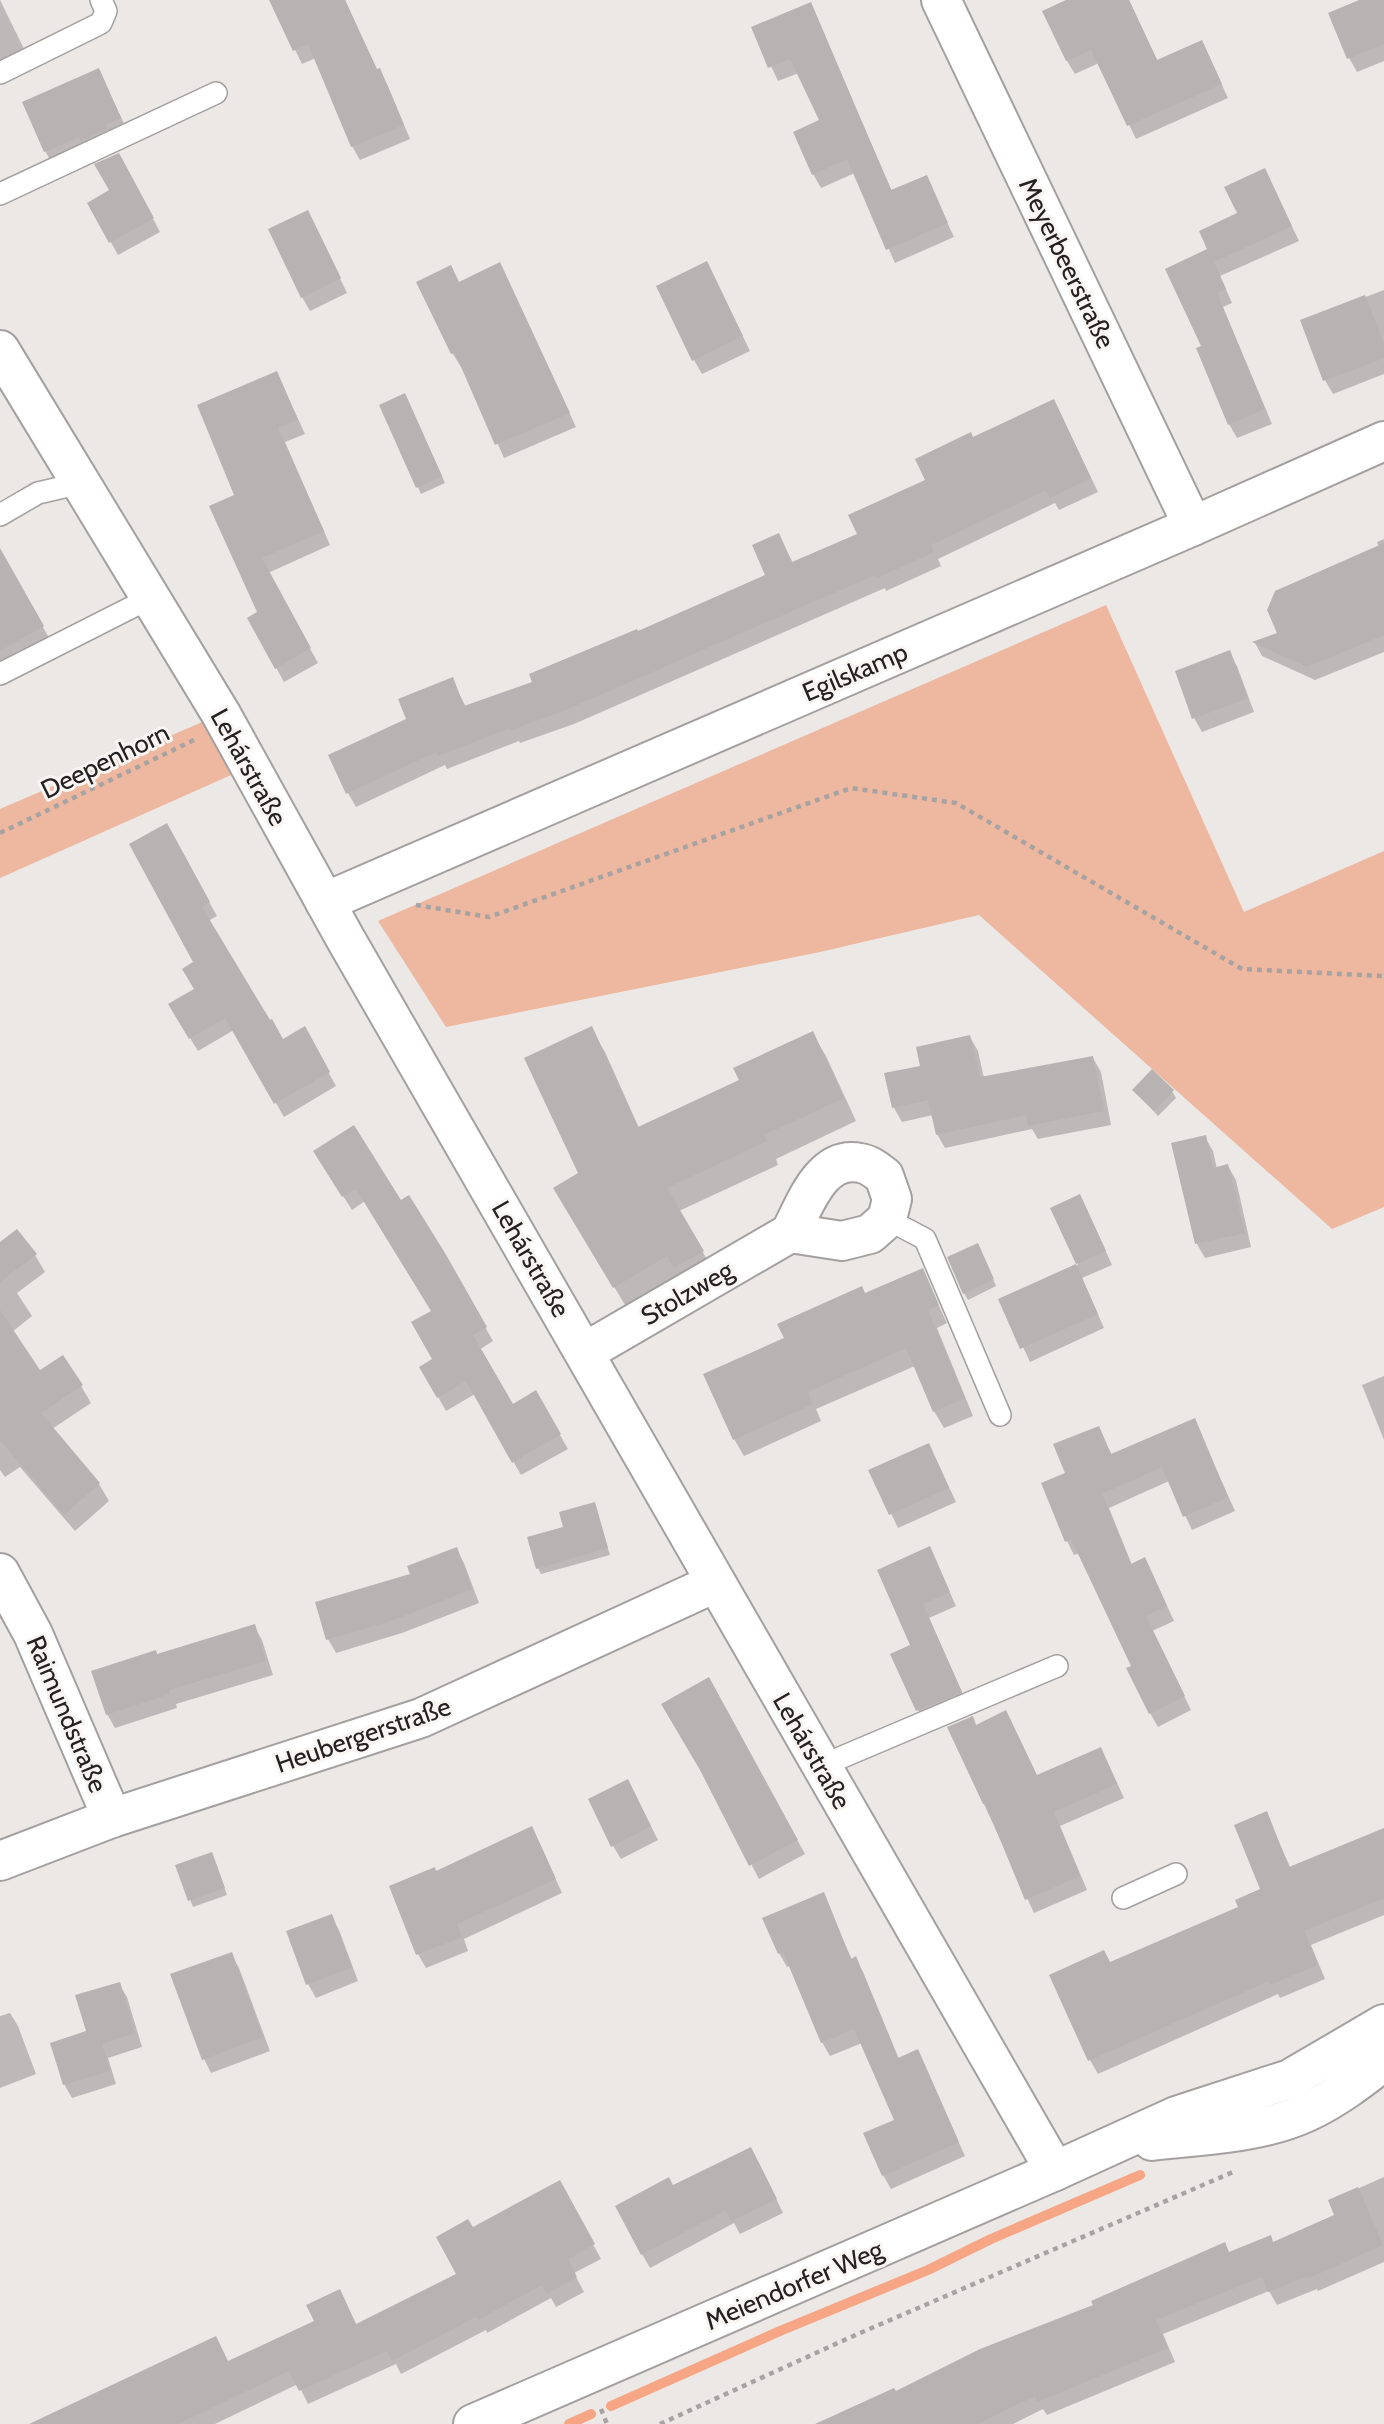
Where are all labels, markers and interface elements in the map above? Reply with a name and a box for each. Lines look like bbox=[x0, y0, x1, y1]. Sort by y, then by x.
street label: Meyerbeerstraße bbox=[1012, 172, 1122, 354]
street label: Egilskamp bbox=[798, 636, 912, 708]
street label: Lehárstraße bbox=[204, 703, 294, 831]
street label: Deepenhorn bbox=[36, 716, 174, 806]
street label: Lehárstraße bbox=[485, 1195, 577, 1323]
street label: Stolzweg bbox=[635, 1253, 740, 1332]
street label: Raimundstraße bbox=[20, 1631, 114, 1797]
street label: Lehárstraße bbox=[766, 1687, 858, 1815]
street label: Heubergerstraße bbox=[271, 1690, 455, 1780]
street label: Meiendorfer Weg bbox=[700, 2233, 889, 2337]

